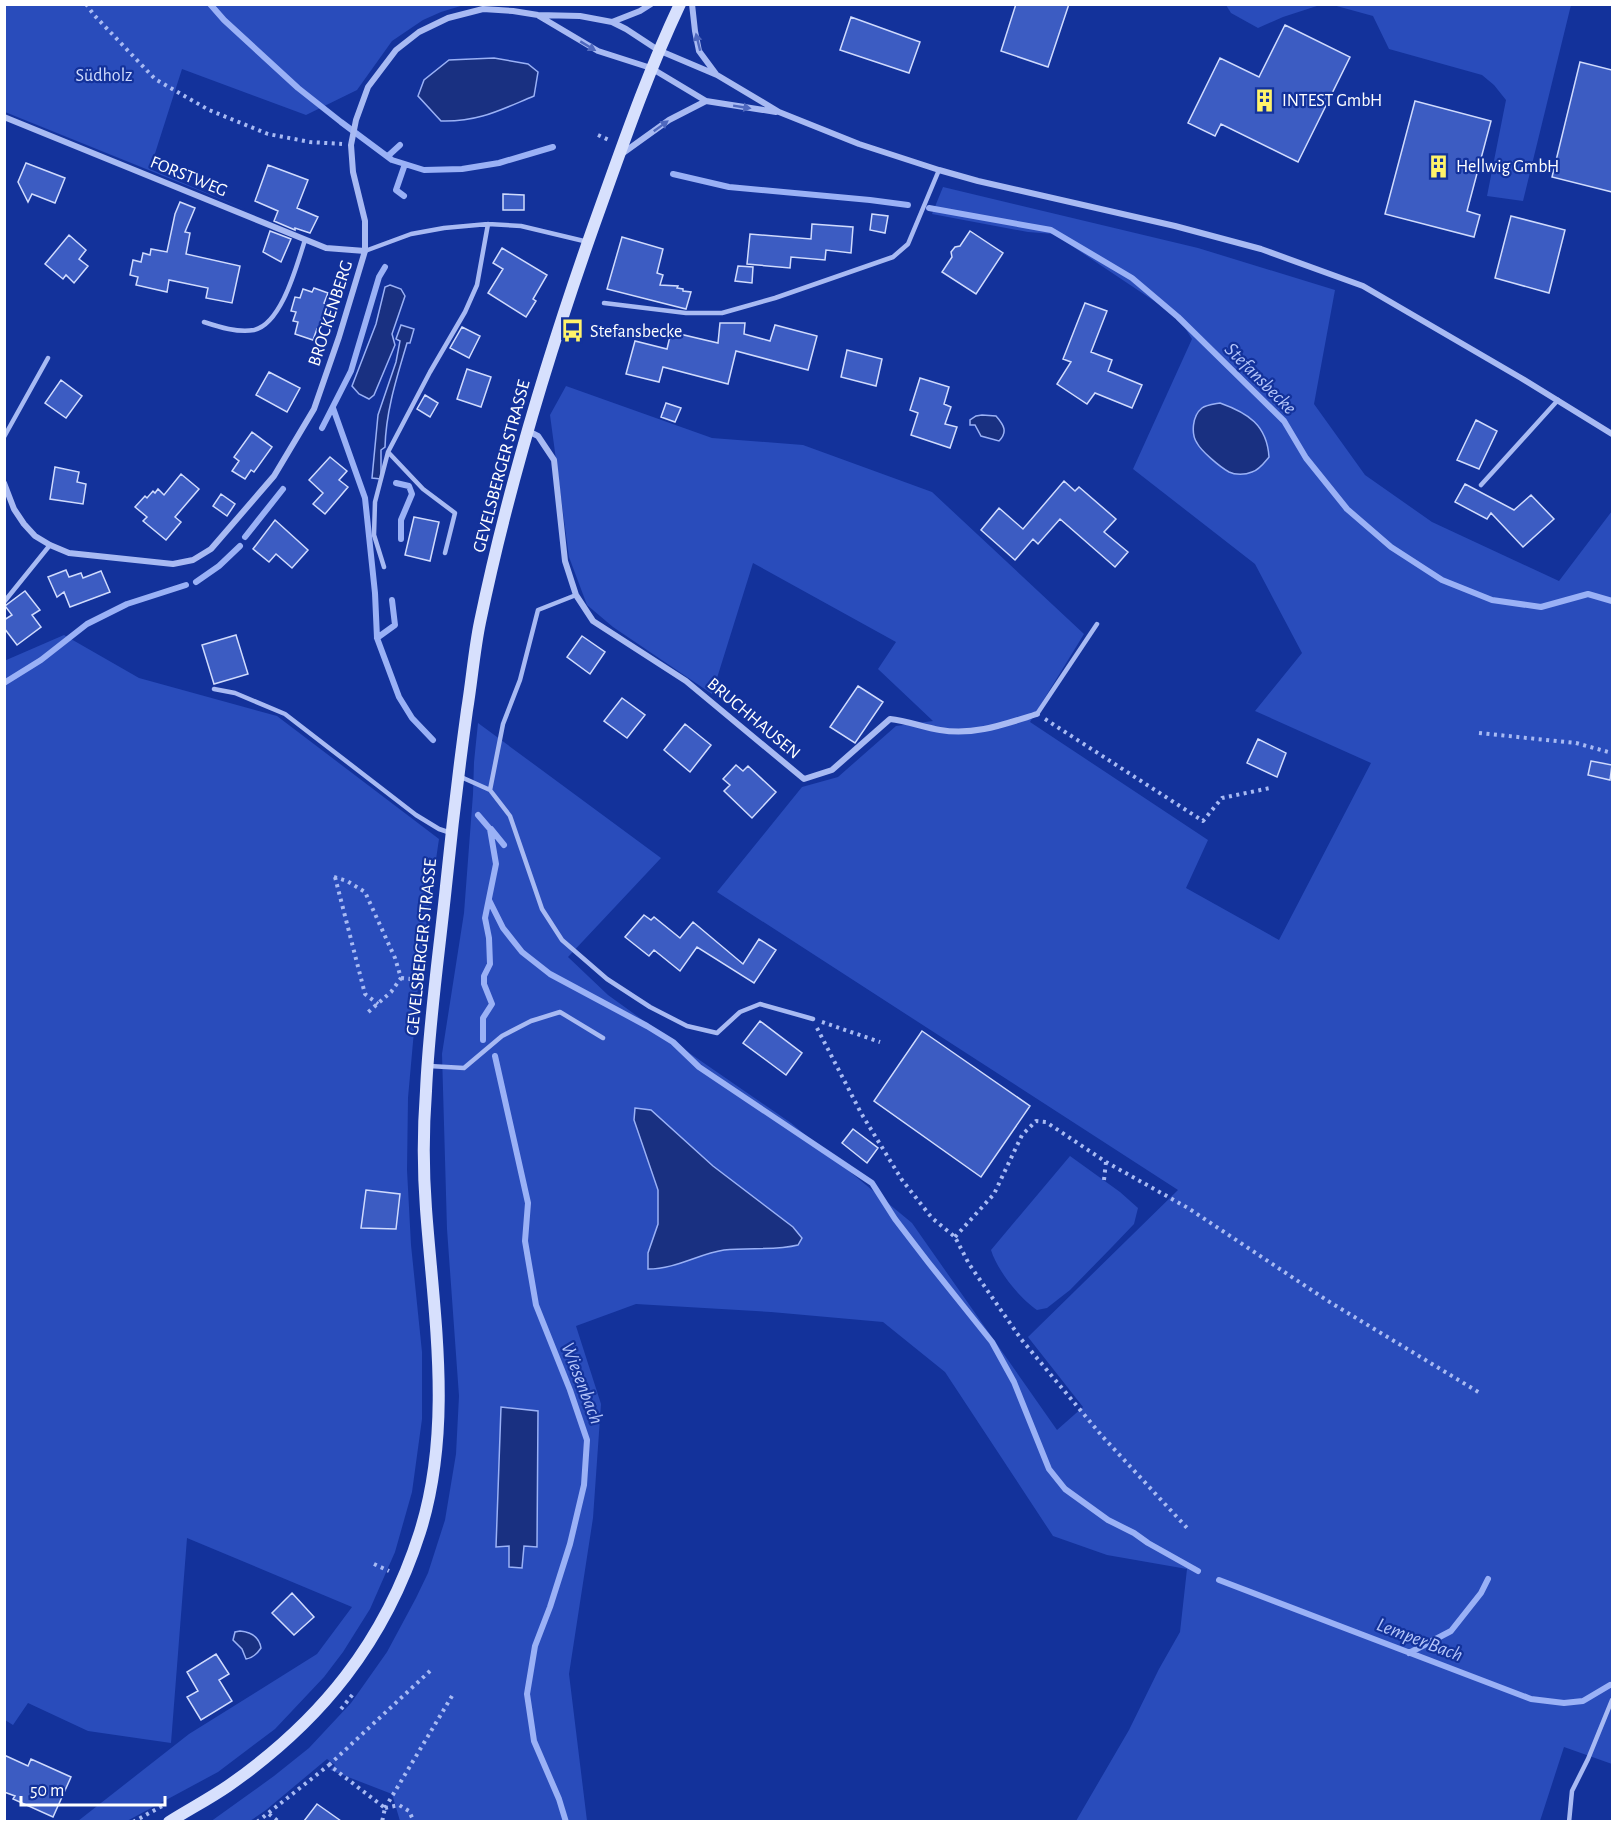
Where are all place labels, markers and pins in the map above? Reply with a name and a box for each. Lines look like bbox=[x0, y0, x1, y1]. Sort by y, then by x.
building icon: INTEST GmbH bbox=[1251, 87, 1277, 113]
place label: INTEST GmbH bbox=[1282, 92, 1382, 110]
building icon: Hellwig GmbH bbox=[1425, 153, 1451, 179]
place label: Hellwig GmbH bbox=[1456, 158, 1559, 176]
bus stop icon: Stefansbecke bbox=[559, 318, 585, 344]
place label: Stefansbecke bbox=[590, 323, 682, 341]

